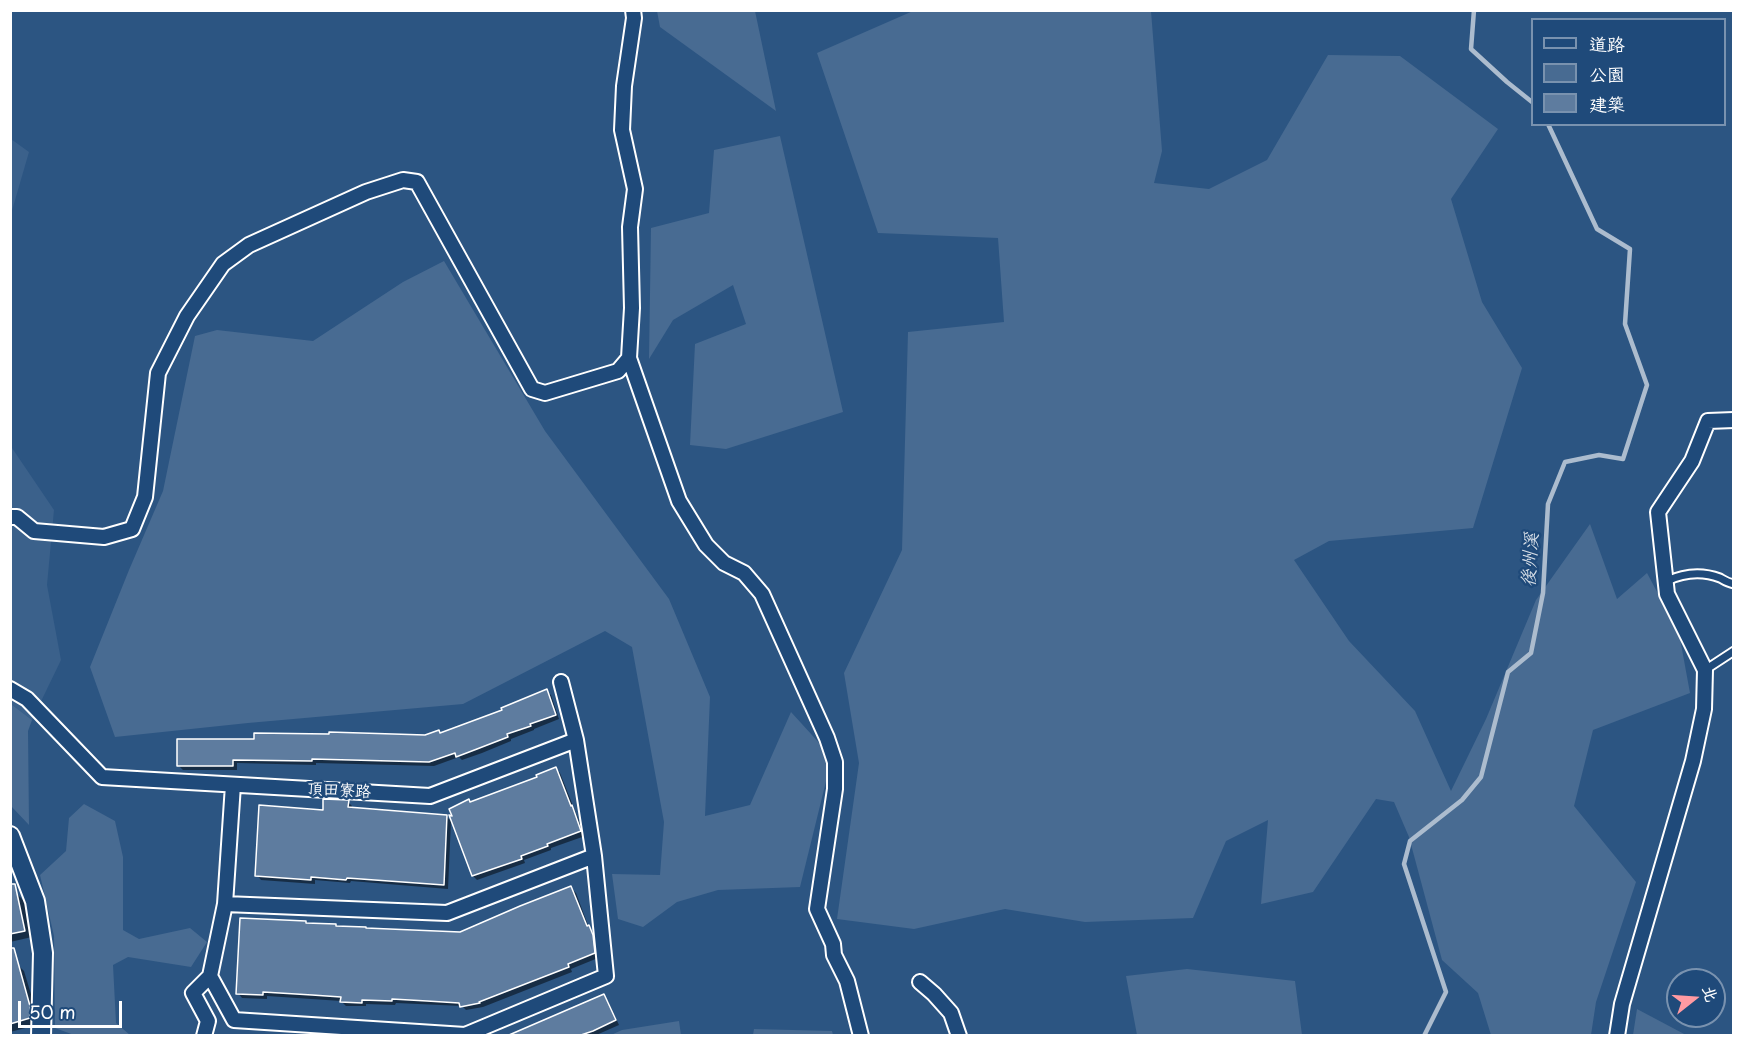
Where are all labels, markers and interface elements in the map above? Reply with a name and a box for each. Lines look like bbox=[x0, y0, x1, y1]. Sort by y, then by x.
legend bbox=[1531, 18, 1726, 126]
text: 道路 bbox=[1589, 30, 1625, 57]
text: 公園 bbox=[1589, 60, 1625, 87]
text: 建築 bbox=[1589, 90, 1625, 117]
water label: 後州溪 bbox=[1518, 532, 1544, 588]
street label: 頂田寮路 bbox=[307, 780, 371, 802]
north arrow bbox=[1666, 968, 1726, 1028]
text: 北 bbox=[1697, 982, 1725, 1004]
scale bar bbox=[21, 989, 124, 1027]
text: 50 m bbox=[29, 998, 76, 1025]

